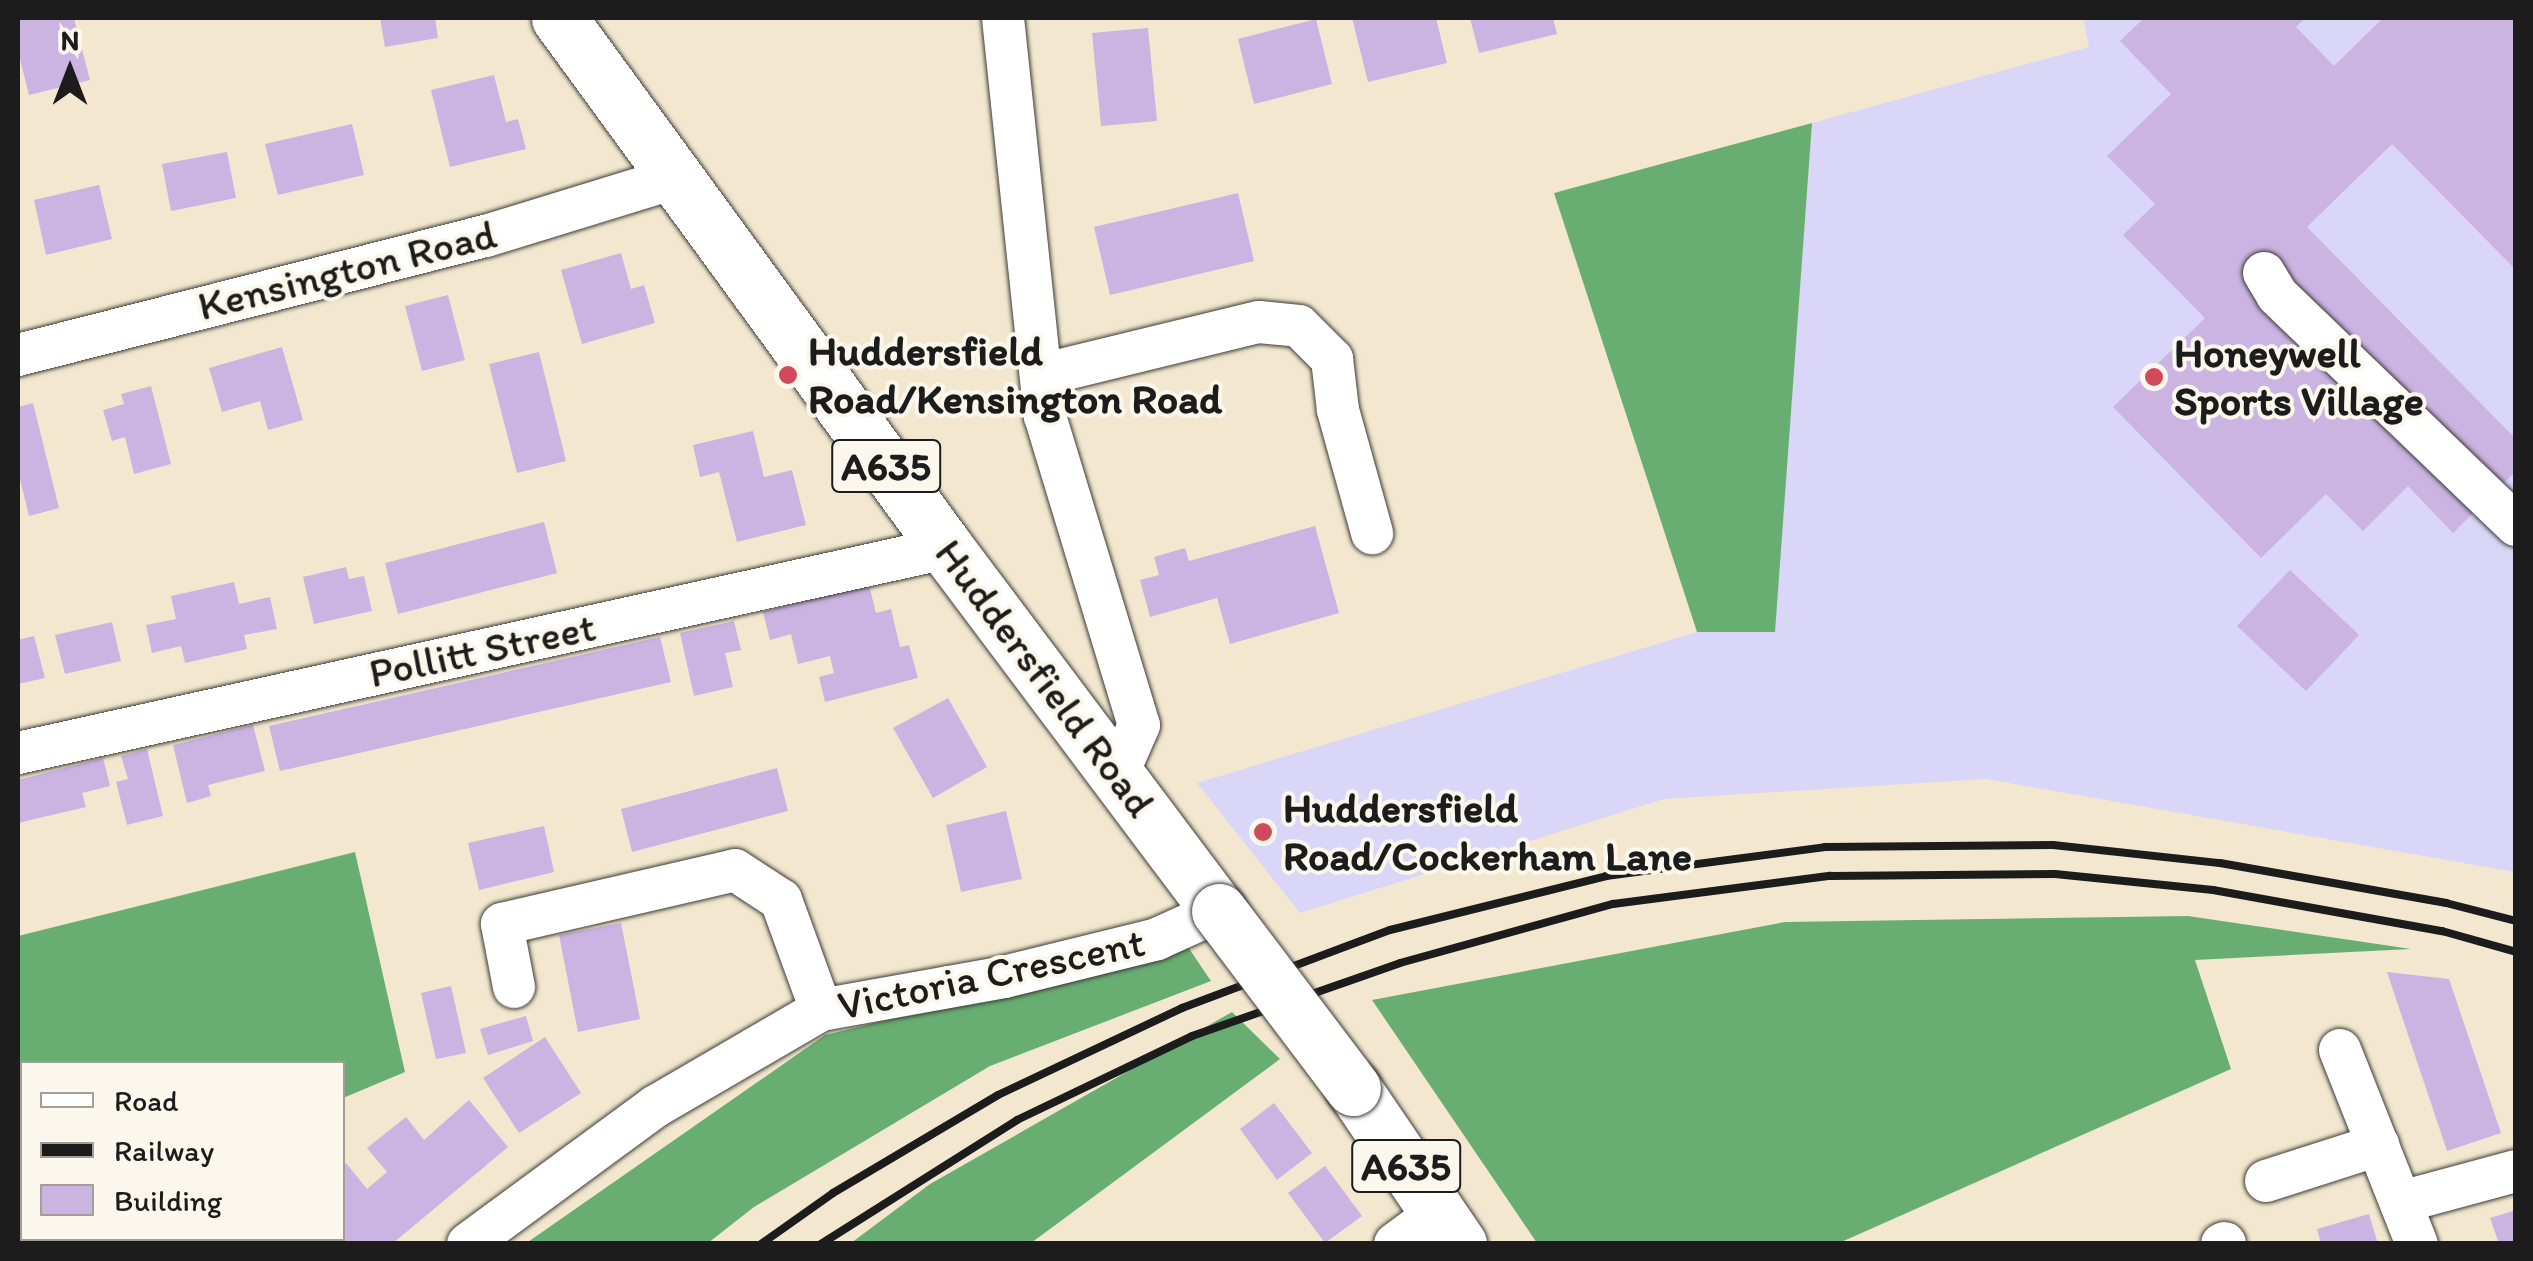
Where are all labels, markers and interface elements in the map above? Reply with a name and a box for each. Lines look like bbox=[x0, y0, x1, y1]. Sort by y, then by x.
north arrow bbox=[20, 20, 120, 120]
text: N bbox=[61, 23, 79, 57]
street label: Kensington Road bbox=[192, 209, 502, 331]
place label: Huddersfield Road/Kensington Road bbox=[808, 326, 1222, 424]
place label: Honeywell Sports Village bbox=[2174, 328, 2423, 426]
marker: Huddersfield Road/Kensington Road bbox=[777, 364, 799, 386]
marker: Honeywell Sports Village bbox=[2143, 366, 2165, 388]
road number: A635 bbox=[831, 431, 941, 501]
street label: Huddersfield Road bbox=[924, 529, 1166, 827]
street label: Pollitt Street bbox=[365, 602, 599, 698]
place label: Huddersfield Road/Cockerham Lane bbox=[1283, 783, 1692, 881]
marker: Huddersfield Road/Cockerham Lane bbox=[1252, 821, 1274, 843]
street label: Victoria Crescent bbox=[833, 917, 1149, 1031]
legend bbox=[20, 1061, 345, 1241]
text: Road bbox=[114, 1082, 179, 1119]
road number: A635 bbox=[1351, 1131, 1461, 1201]
text: Railway bbox=[114, 1132, 214, 1169]
text: Building bbox=[114, 1182, 222, 1219]

